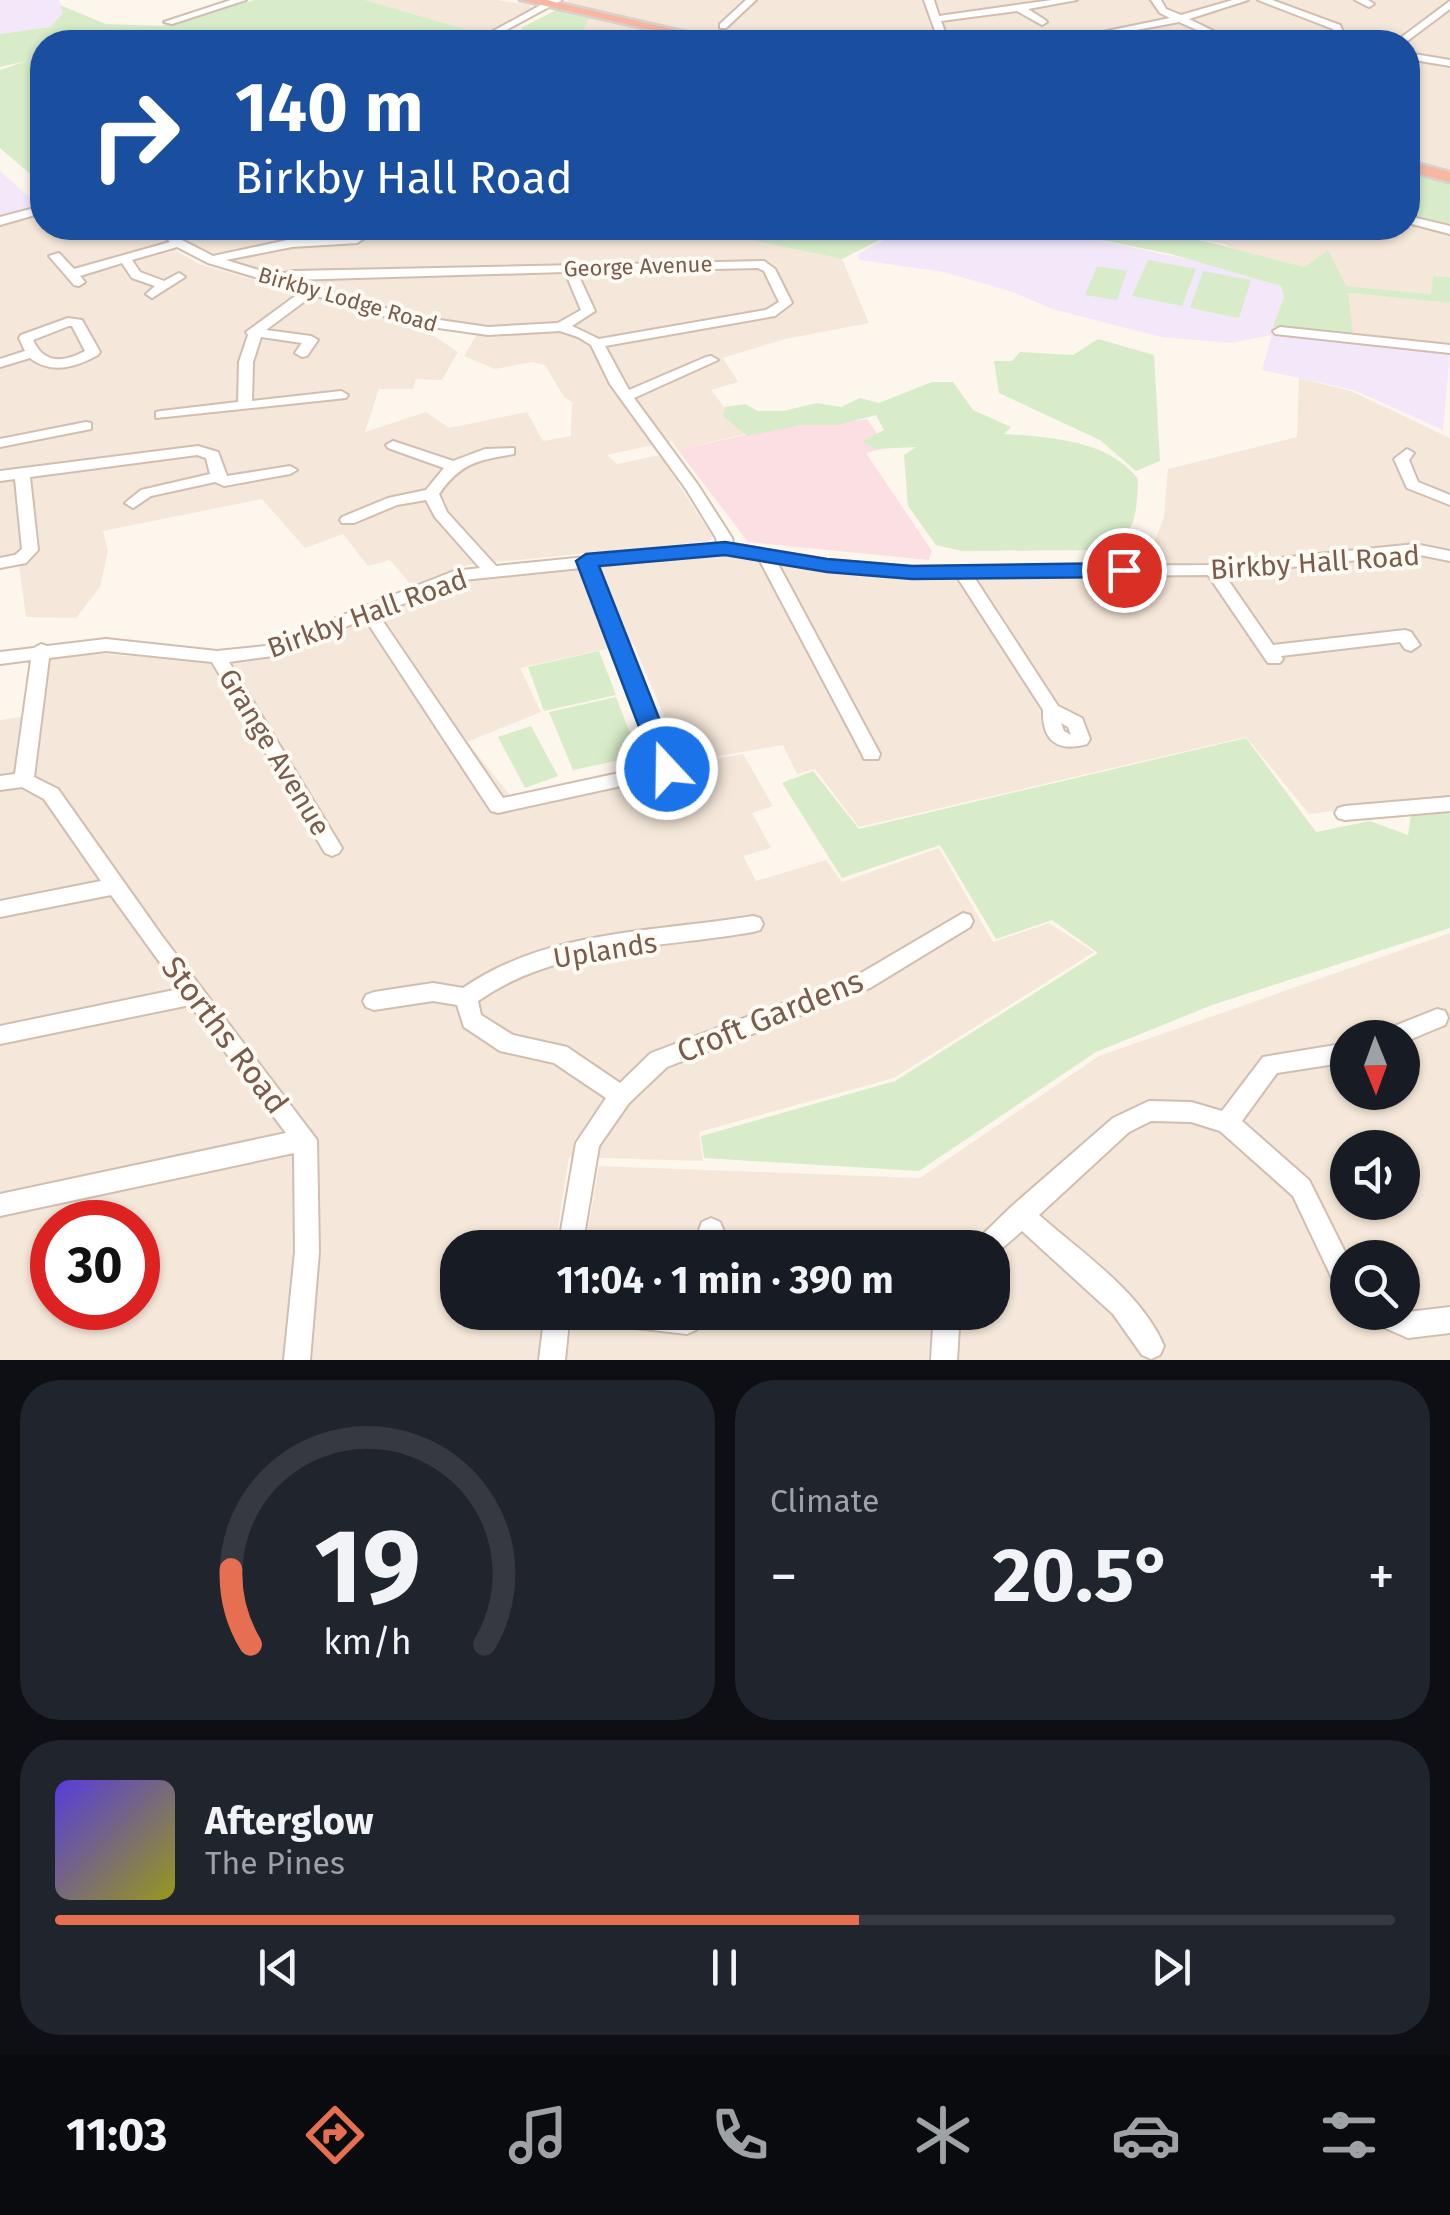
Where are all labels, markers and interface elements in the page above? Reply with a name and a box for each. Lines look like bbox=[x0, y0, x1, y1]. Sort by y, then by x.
text: 140 m bbox=[235, 66, 424, 150]
icon: right bbox=[70, 70, 200, 200]
text: Birkby Hall Road bbox=[235, 151, 573, 205]
street label: George Avenue bbox=[563, 250, 713, 283]
street label: Birkby Lodge Road bbox=[255, 261, 441, 338]
pin bbox=[1082, 528, 1167, 613]
street label: Birkby Hall Road bbox=[1209, 539, 1421, 586]
icon: arrive bbox=[1097, 543, 1152, 598]
street label: Birkby Hall Road bbox=[263, 562, 472, 665]
street label: Grange Avenue bbox=[212, 663, 337, 842]
position arrow bbox=[615, 717, 719, 821]
street label: Uplands bbox=[551, 926, 659, 975]
street label: Storths Road bbox=[154, 949, 296, 1121]
street label: Croft Gardens bbox=[671, 961, 869, 1071]
north arrow bbox=[1330, 1020, 1420, 1110]
map controls bbox=[1330, 1020, 1420, 1330]
button: sound bbox=[1330, 1130, 1420, 1220]
speed limit sign: 30 bbox=[30, 1200, 160, 1330]
button: search bbox=[1330, 1240, 1420, 1330]
text: 11:04 · 1 min · 390 m bbox=[556, 1257, 894, 1303]
text: Climate bbox=[770, 1482, 879, 1520]
text: 19 bbox=[314, 1505, 421, 1630]
text: 20.5° bbox=[993, 1531, 1173, 1621]
text: − bbox=[770, 1544, 798, 1610]
text: + bbox=[1368, 1544, 1395, 1610]
text: km/h bbox=[323, 1621, 412, 1663]
text: Afterglow bbox=[205, 1798, 373, 1844]
text: The Pines bbox=[205, 1844, 345, 1882]
icon: previous bbox=[251, 1940, 306, 1995]
icon: pause bbox=[697, 1940, 752, 1995]
icon: next bbox=[1144, 1940, 1199, 1995]
icon: directions bbox=[300, 2100, 370, 2170]
icon: music bbox=[503, 2100, 573, 2170]
icon: phone bbox=[705, 2100, 775, 2170]
icon: climate bbox=[908, 2100, 978, 2170]
icon: car bbox=[1111, 2100, 1181, 2170]
icon: filters bbox=[1314, 2100, 1384, 2170]
text: 11:03 bbox=[66, 2108, 167, 2162]

